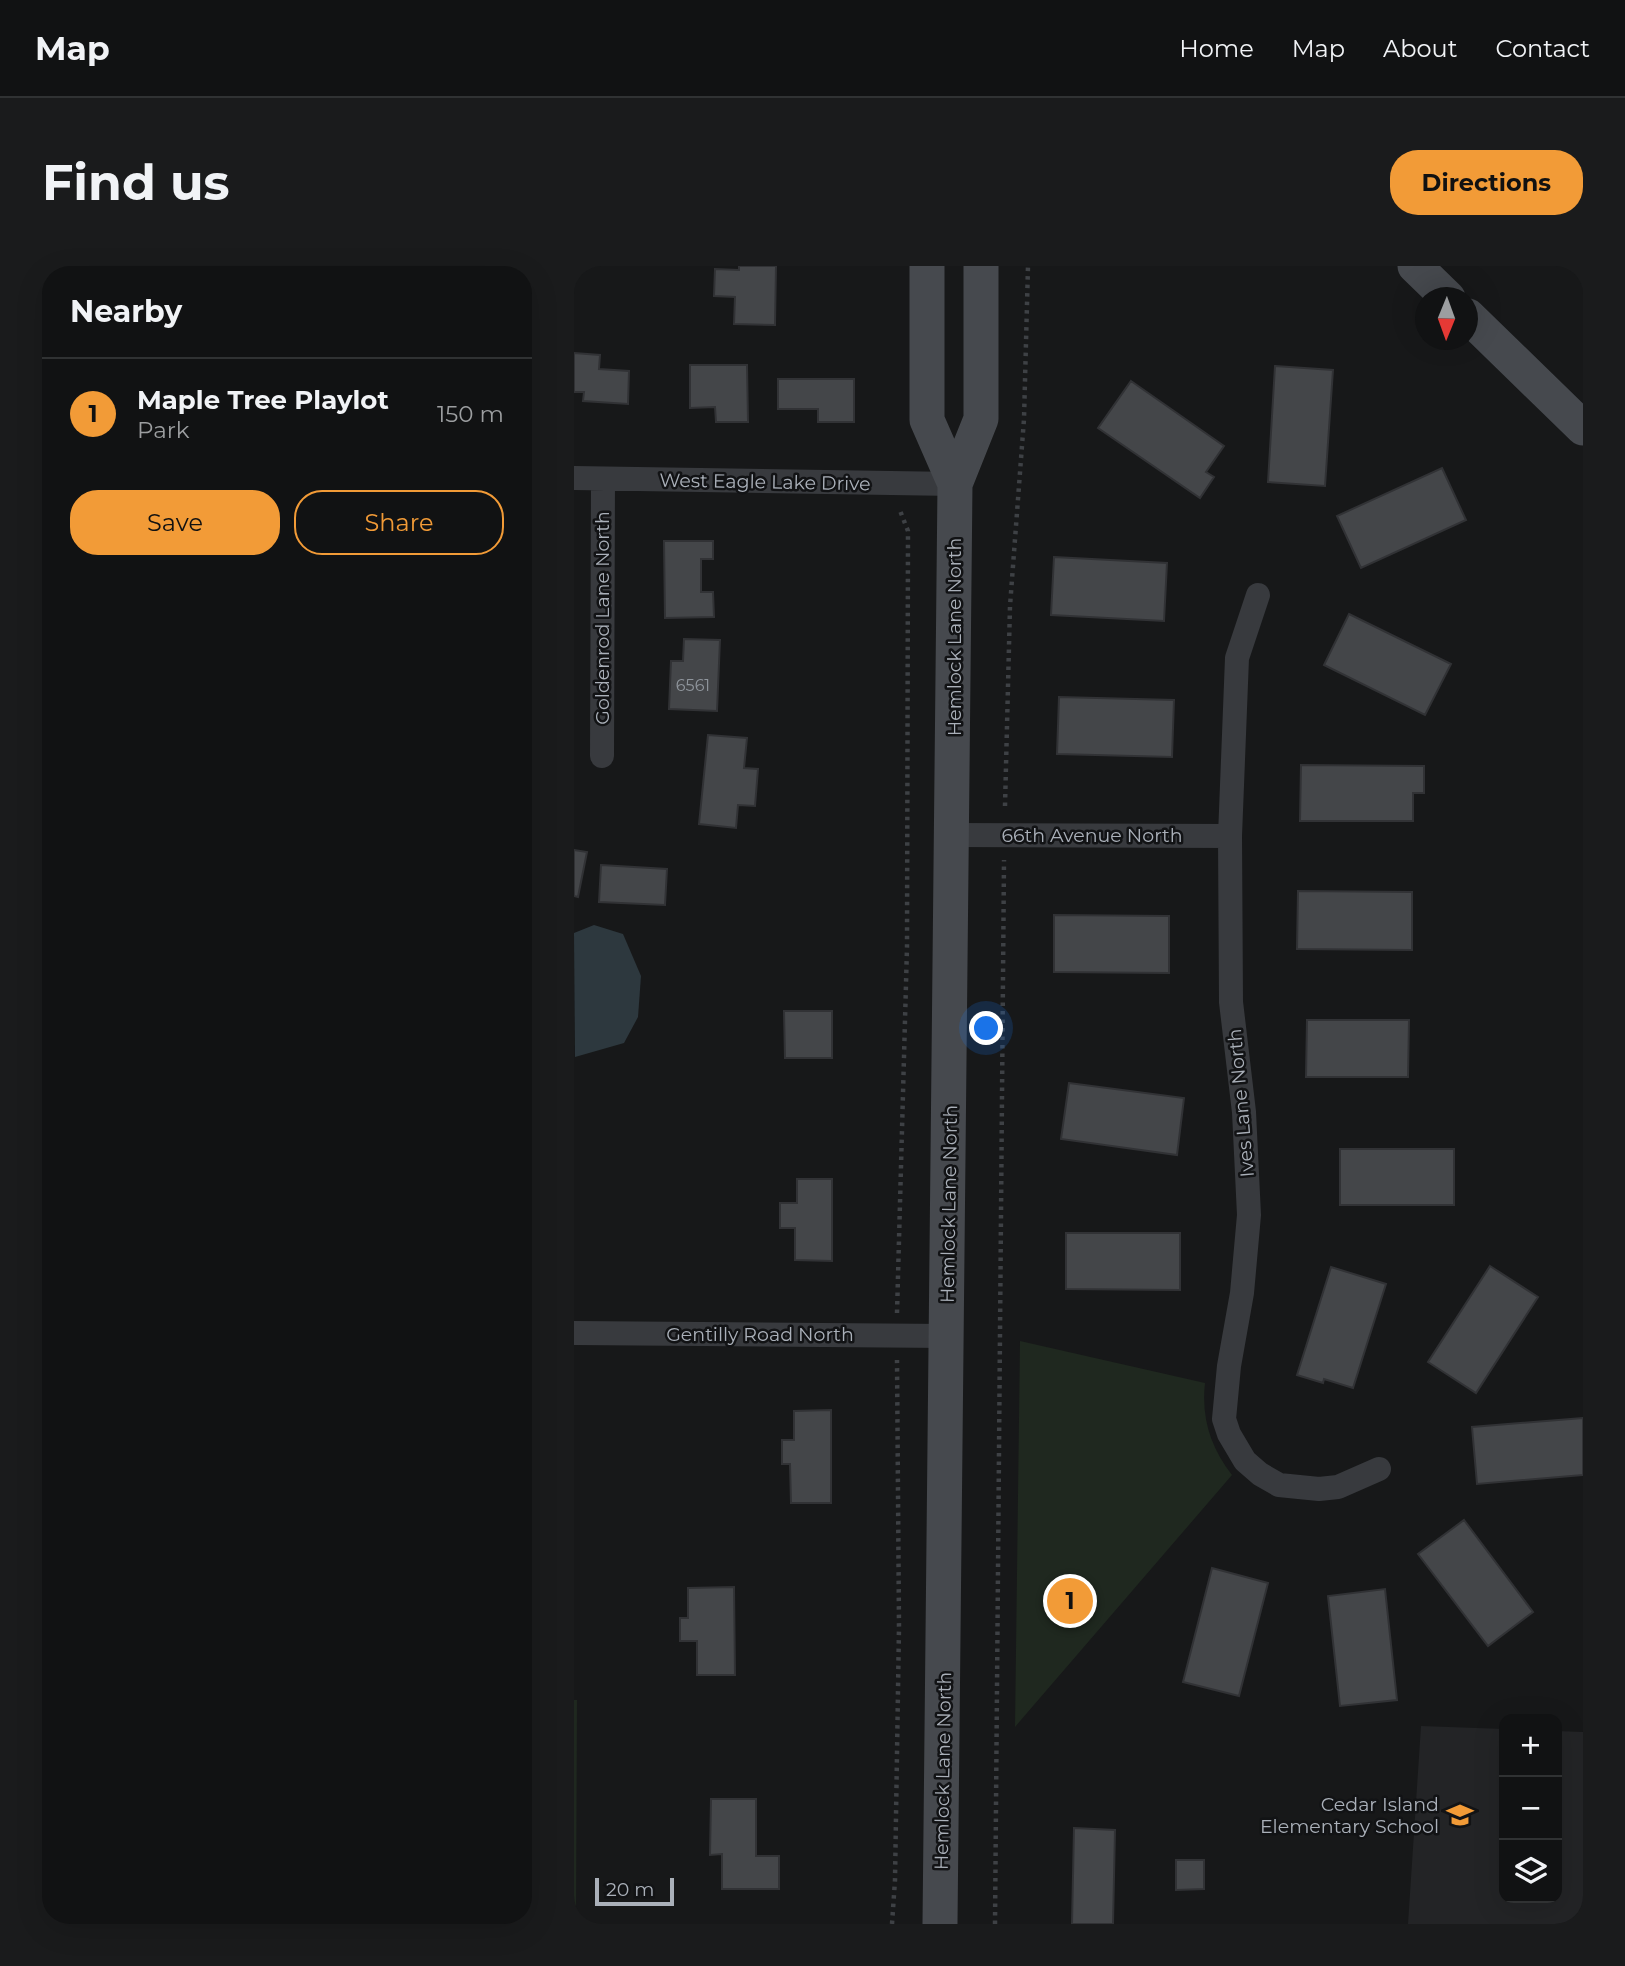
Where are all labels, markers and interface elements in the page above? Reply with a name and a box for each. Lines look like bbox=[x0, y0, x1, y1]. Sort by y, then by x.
text: Map bbox=[35, 28, 110, 68]
text: Home bbox=[1179, 34, 1254, 63]
text: Map bbox=[1292, 34, 1345, 63]
text: About bbox=[1383, 34, 1457, 63]
text: Contact bbox=[1495, 34, 1590, 63]
button: Directions bbox=[1390, 150, 1583, 215]
text: Find us bbox=[42, 153, 230, 212]
north arrow bbox=[1415, 287, 1478, 350]
text: Nearby bbox=[70, 293, 182, 330]
text: Maple Tree Playlot bbox=[137, 384, 389, 416]
text: 1 bbox=[88, 400, 98, 428]
text: 150 m bbox=[437, 400, 504, 428]
text: Park bbox=[137, 416, 190, 444]
street label: West Eagle Lake Drive bbox=[659, 469, 871, 495]
button: Save bbox=[70, 490, 280, 555]
button: Share bbox=[294, 490, 504, 555]
street label: Goldenrod Lane North bbox=[591, 511, 614, 725]
street label: Hemlock Lane North bbox=[943, 538, 966, 736]
house number: 6561 bbox=[676, 676, 710, 695]
street label: 66th Avenue North bbox=[1001, 824, 1183, 847]
your location bbox=[969, 1011, 1003, 1045]
street label: Ives Lane North bbox=[1223, 1028, 1259, 1178]
street label: Hemlock Lane North bbox=[936, 1105, 962, 1303]
street label: Gentilly Road North bbox=[666, 1323, 854, 1346]
pin: 1 bbox=[1047, 1575, 1093, 1627]
street label: Hemlock Lane North bbox=[930, 1672, 956, 1870]
map controls bbox=[1499, 1714, 1562, 1903]
button: + bbox=[1499, 1714, 1562, 1777]
button: − bbox=[1499, 1777, 1562, 1840]
place label: Cedar Island Elementary School bbox=[1260, 1793, 1439, 1838]
school or university icon: Cedar Island Elementary School bbox=[1445, 1800, 1475, 1830]
button: layers bbox=[1499, 1840, 1562, 1903]
scale bar bbox=[595, 1875, 674, 1907]
text: 20 m bbox=[606, 1878, 654, 1901]

